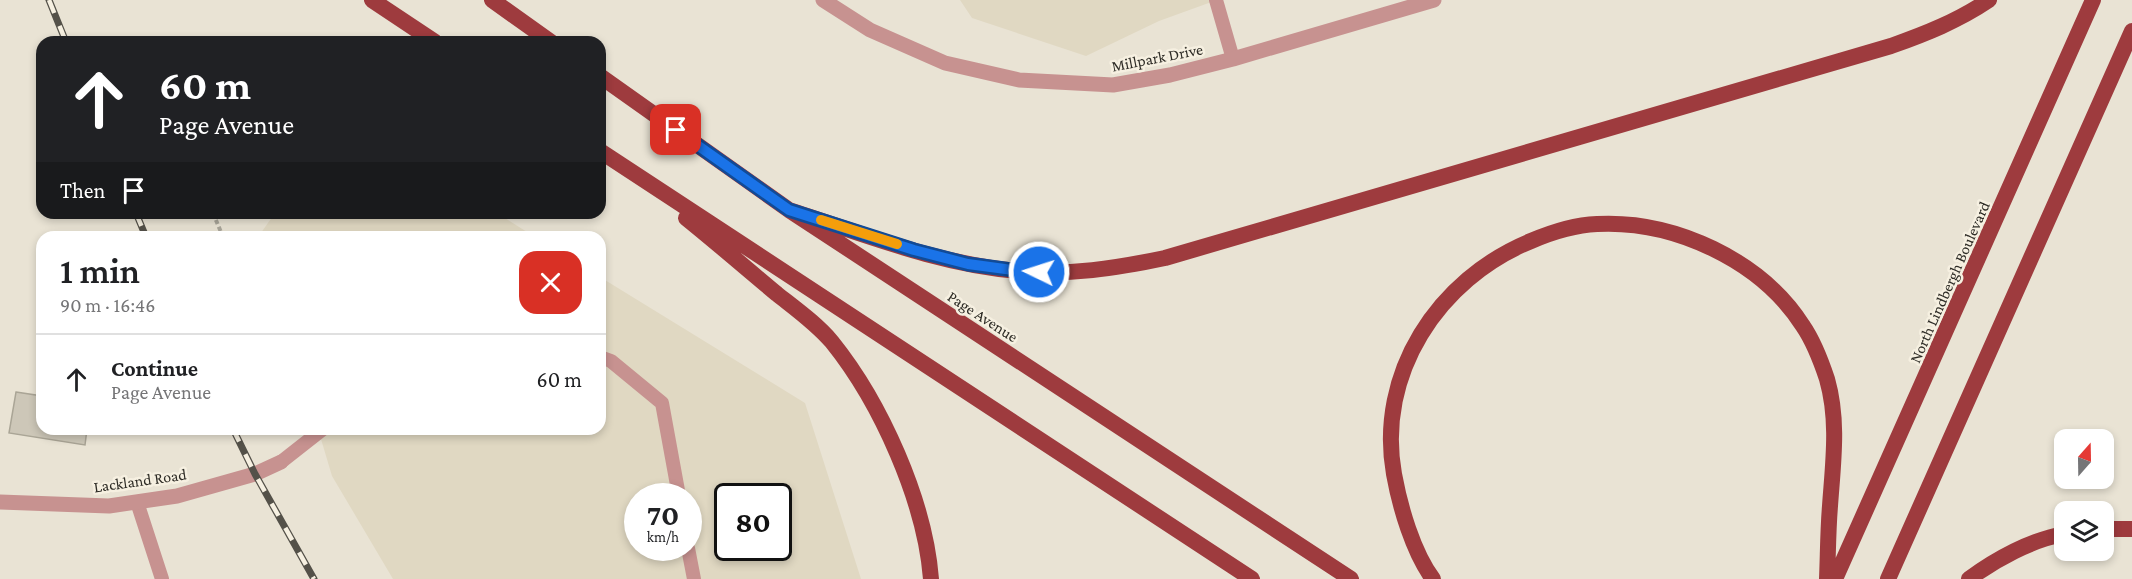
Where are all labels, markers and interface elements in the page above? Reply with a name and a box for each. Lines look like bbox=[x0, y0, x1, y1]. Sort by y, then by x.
street label: Millpark Drive bbox=[1110, 40, 1204, 76]
icon: ahead bbox=[60, 60, 138, 138]
text: 60 m bbox=[159, 61, 251, 108]
pin bbox=[650, 104, 701, 155]
text: Page Avenue bbox=[159, 110, 294, 140]
icon: arrive bbox=[659, 113, 692, 146]
icon: arrive bbox=[117, 174, 150, 207]
text: Then bbox=[60, 178, 105, 203]
street label: North Lindbergh Boulevard bbox=[1906, 198, 1994, 366]
position arrow bbox=[1007, 240, 1071, 304]
text: 1 min bbox=[60, 251, 140, 291]
button: close bbox=[519, 251, 582, 314]
street label: Page Avenue bbox=[944, 288, 1021, 346]
text: 90 m · 16:46 bbox=[60, 294, 155, 316]
text: Continue bbox=[111, 356, 198, 381]
icon: ahead bbox=[60, 363, 93, 396]
text: 60 m bbox=[537, 367, 582, 392]
text: Page Avenue bbox=[111, 381, 211, 403]
north arrow bbox=[2054, 429, 2114, 489]
map controls bbox=[2054, 429, 2114, 561]
street label: Lackland Road bbox=[93, 465, 188, 495]
speed limit sign: 80 bbox=[714, 483, 792, 561]
text: 70 bbox=[647, 498, 679, 531]
button: layers bbox=[2054, 501, 2114, 561]
text: km/h bbox=[647, 529, 679, 545]

